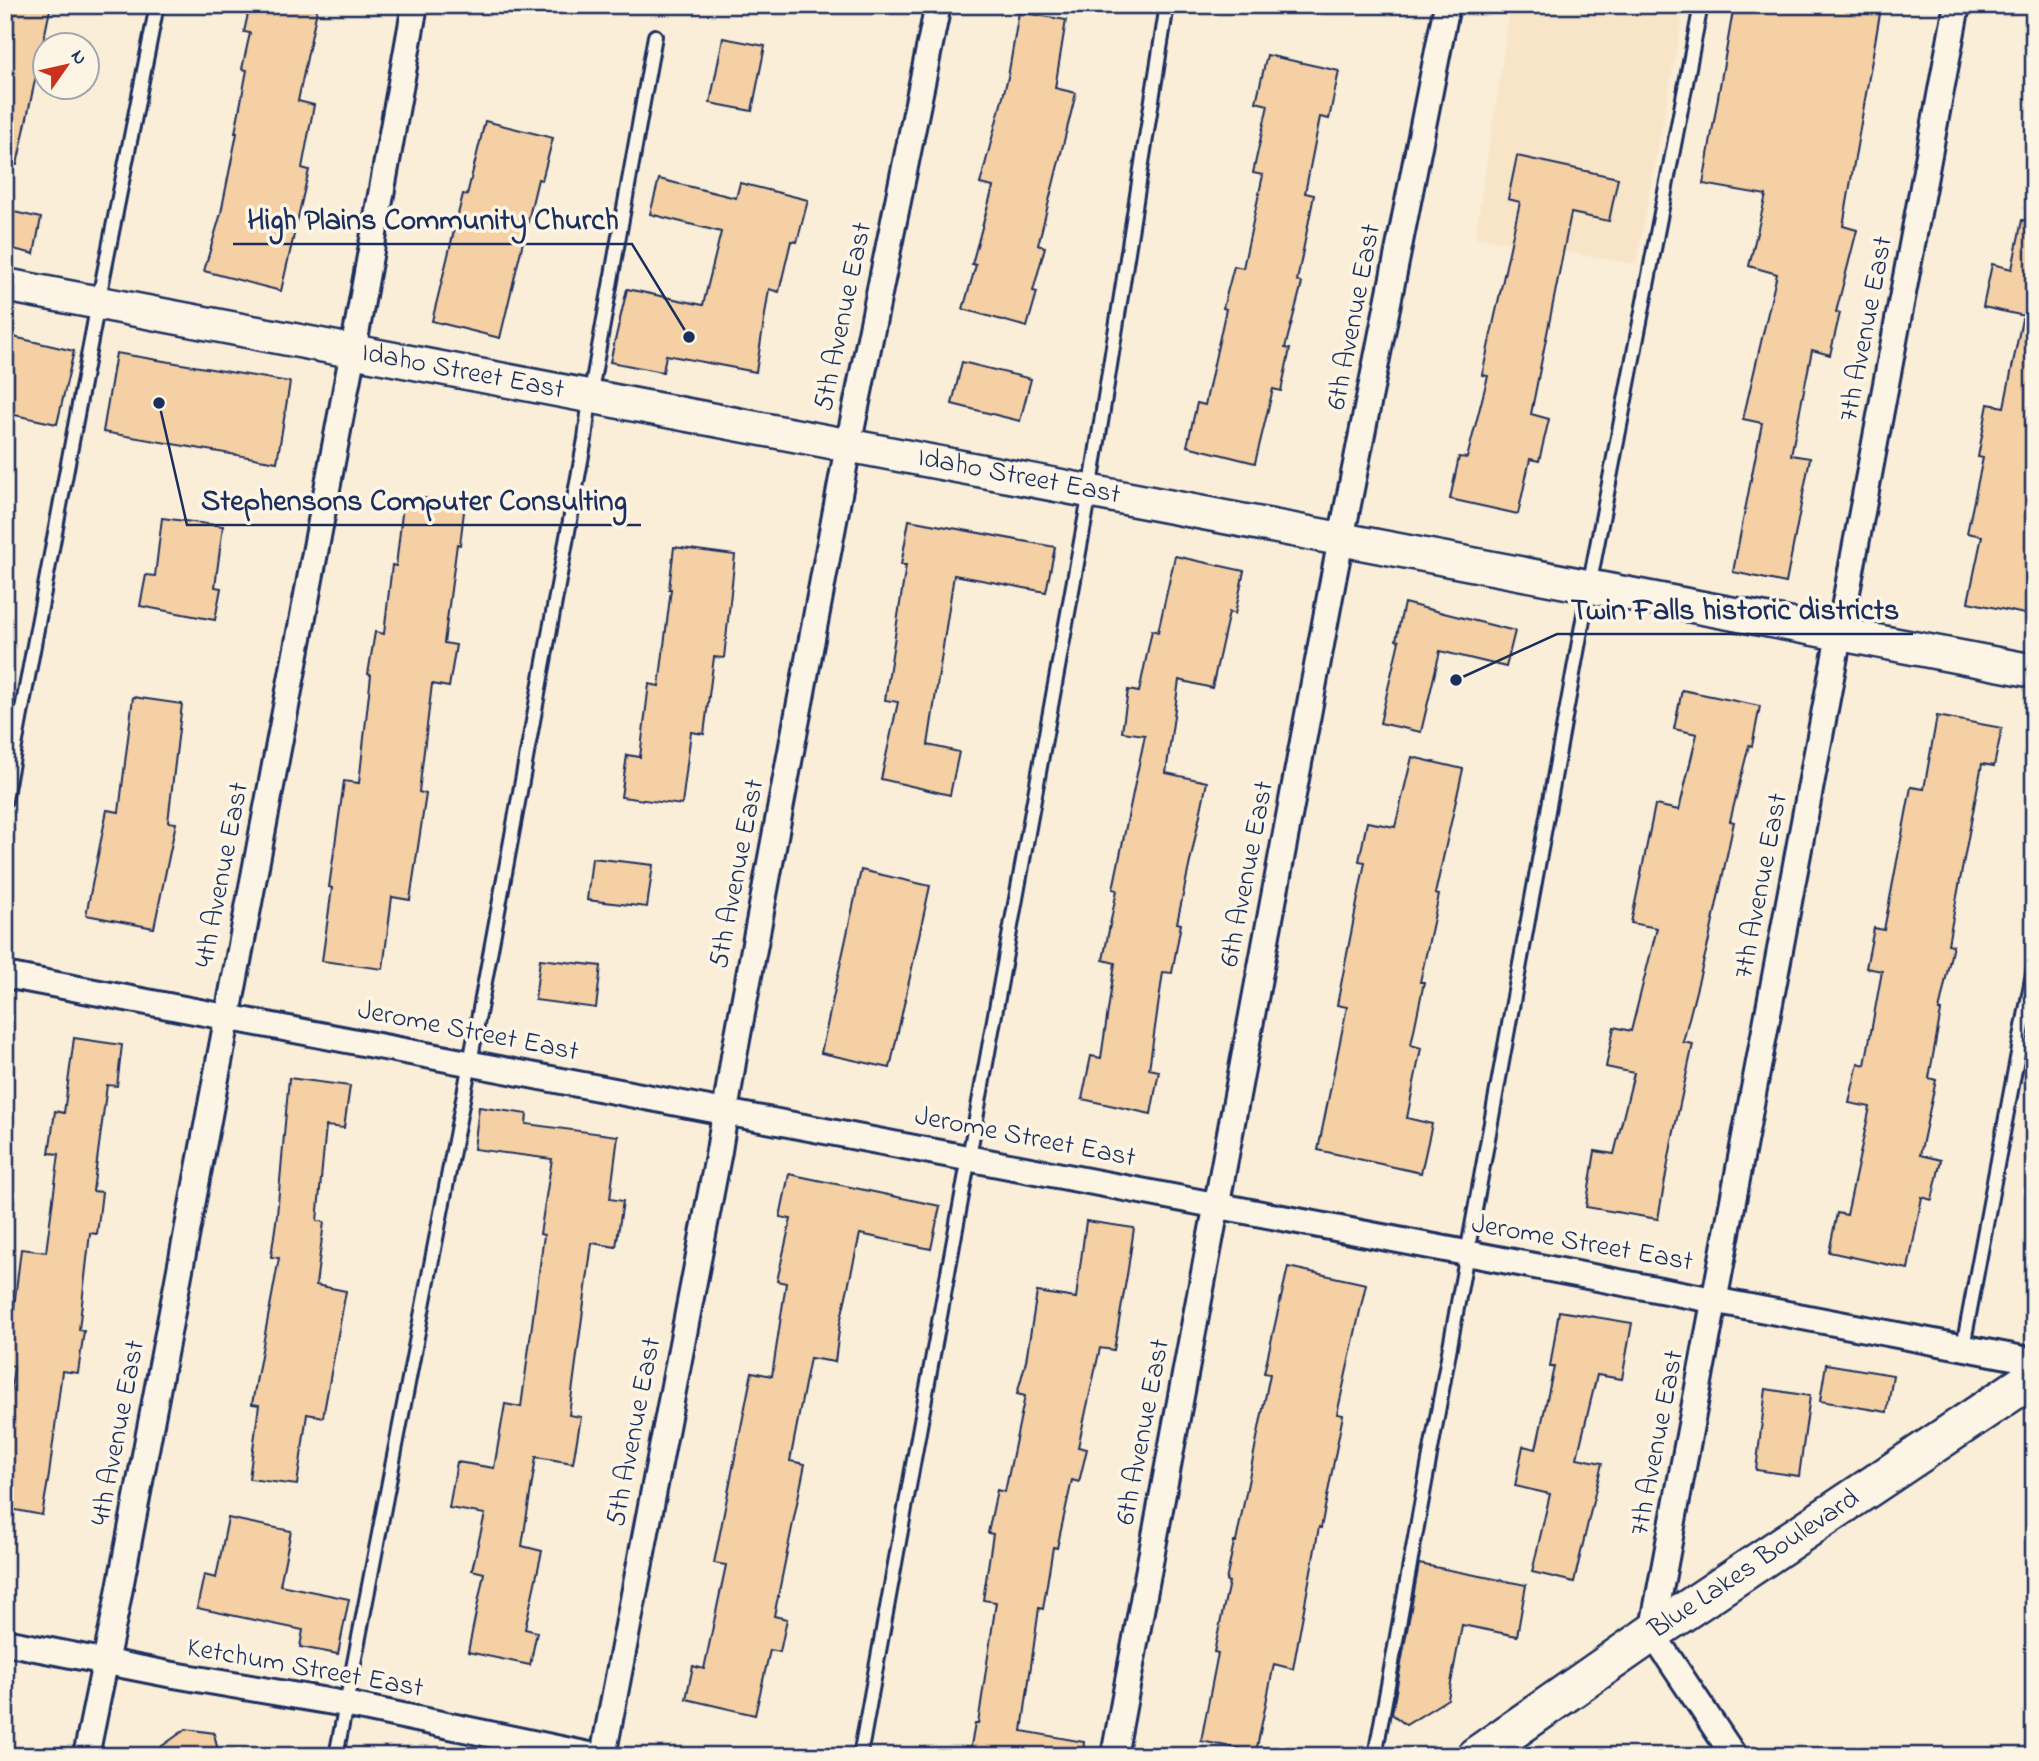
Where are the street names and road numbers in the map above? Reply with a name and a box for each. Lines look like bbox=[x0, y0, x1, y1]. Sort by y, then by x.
street label: 5th Avenue East bbox=[804, 219, 884, 415]
street label: 6th Avenue East bbox=[1317, 221, 1393, 413]
street label: 7th Avenue East bbox=[1829, 233, 1905, 425]
street label: Idaho Street East bbox=[358, 333, 568, 411]
street label: Idaho Street East bbox=[914, 438, 1124, 516]
street label: 5th Avenue East bbox=[700, 776, 776, 972]
street label: 6th Avenue East bbox=[1210, 778, 1286, 970]
street label: 4th Avenue East bbox=[185, 779, 261, 971]
street label: 7th Avenue East bbox=[1724, 790, 1800, 982]
street label: Jerome Street East bbox=[354, 991, 582, 1073]
street label: Jerome Street East bbox=[911, 1097, 1139, 1179]
street label: Jerome Street East bbox=[1468, 1204, 1696, 1284]
street label: 5th Avenue East bbox=[597, 1334, 673, 1530]
street label: 6th Avenue East bbox=[1106, 1336, 1182, 1528]
street label: 4th Avenue East bbox=[81, 1337, 157, 1529]
street label: 7th Avenue East bbox=[1620, 1347, 1696, 1539]
street label: Blue Lakes Boulevard bbox=[1640, 1479, 1868, 1650]
street label: Ketchum Street East bbox=[184, 1628, 426, 1710]

